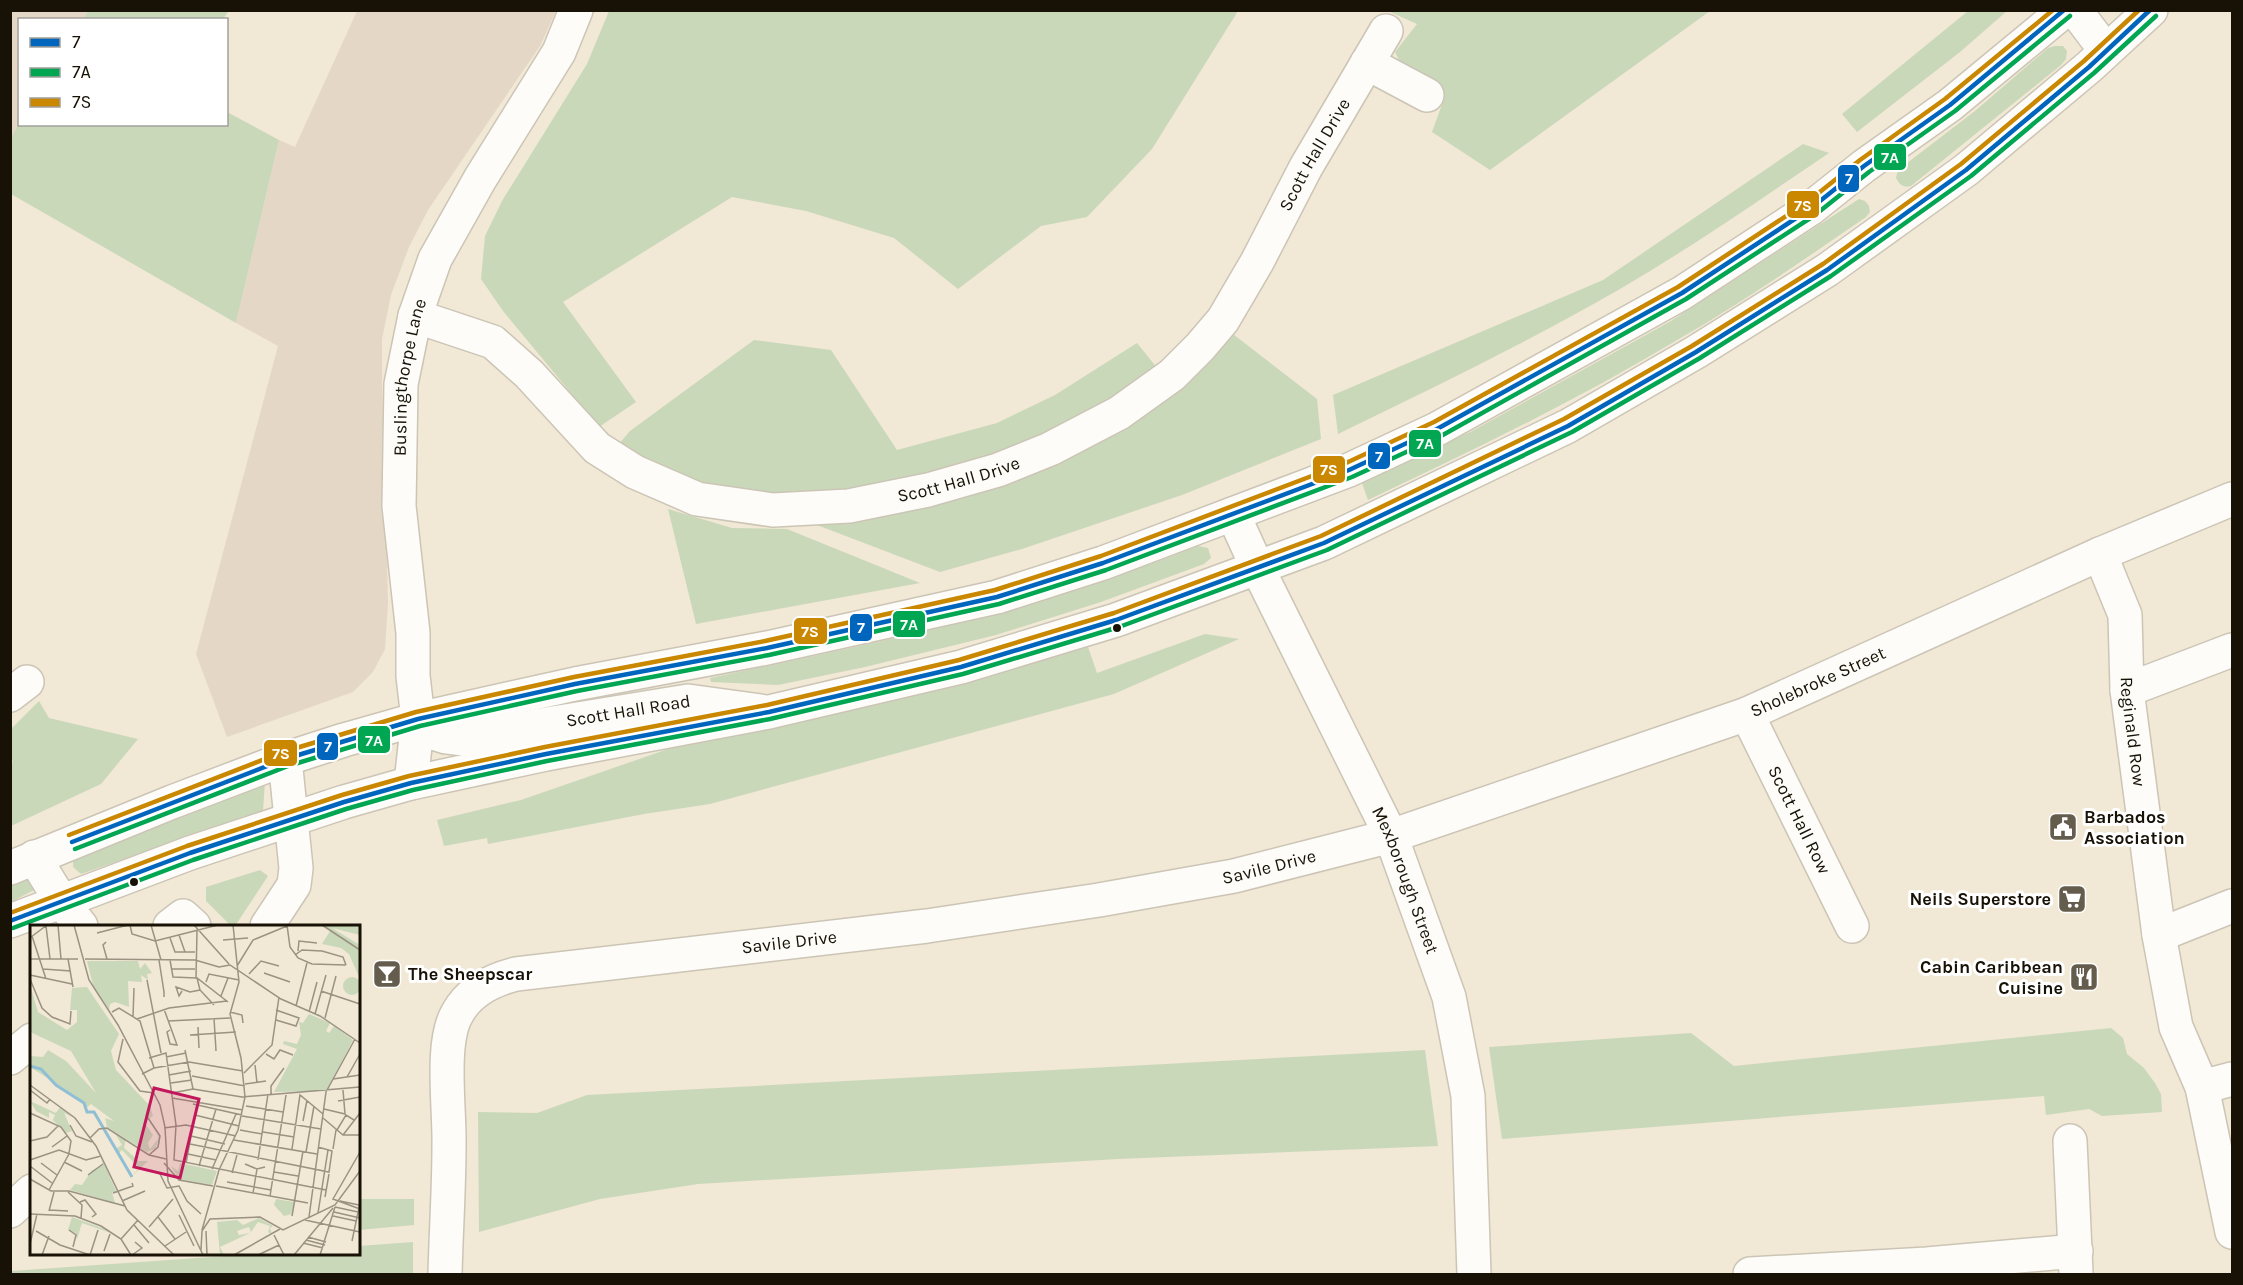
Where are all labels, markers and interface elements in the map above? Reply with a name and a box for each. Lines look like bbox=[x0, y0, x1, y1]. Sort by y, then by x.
legend bbox=[18, 18, 228, 126]
text: 7 bbox=[72, 31, 81, 53]
text: 7A bbox=[72, 61, 91, 83]
text: 7S bbox=[72, 91, 91, 113]
street label: Scott Hall Drive bbox=[1274, 94, 1355, 215]
line badge: 7A bbox=[1873, 143, 1907, 171]
text: 7A bbox=[1881, 148, 1899, 167]
line badge: 7 bbox=[1837, 164, 1860, 193]
text: 7 bbox=[1845, 169, 1853, 188]
line badge: 7S bbox=[1786, 190, 1820, 219]
text: 7S bbox=[1794, 196, 1812, 215]
street label: Buslingthorpe Lane bbox=[389, 295, 431, 456]
line badge: 7A bbox=[1408, 429, 1442, 458]
text: 7A bbox=[1416, 434, 1434, 453]
line badge: 7 bbox=[1367, 442, 1391, 470]
text: 7 bbox=[1375, 447, 1383, 466]
street label: Scott Hall Drive bbox=[895, 451, 1023, 507]
line badge: 7S bbox=[1312, 455, 1346, 484]
text: 7S bbox=[1320, 460, 1338, 479]
line badge: 7A bbox=[892, 610, 926, 638]
line badge: 7 bbox=[849, 613, 873, 642]
text: 7A bbox=[900, 615, 918, 634]
line badge: 7S bbox=[793, 617, 828, 645]
text: 7 bbox=[857, 618, 865, 637]
text: 7S bbox=[801, 622, 819, 641]
unlabelled marker bbox=[1111, 622, 1123, 634]
street label: Sholebroke Street bbox=[1747, 642, 1889, 722]
street label: Reginald Row bbox=[2116, 676, 2151, 788]
street label: Scott Hall Road bbox=[564, 690, 692, 732]
line badge: 7A bbox=[357, 725, 391, 754]
text: 7A bbox=[365, 731, 383, 750]
line badge: 7 bbox=[316, 732, 339, 761]
text: 7 bbox=[324, 737, 332, 756]
line badge: 7S bbox=[263, 739, 298, 767]
text: 7S bbox=[272, 744, 290, 763]
street label: Scott Hall Row bbox=[1763, 762, 1835, 878]
street label: Mexborough Street bbox=[1367, 803, 1444, 957]
place label: Barbados Association bbox=[2084, 806, 2185, 849]
public building icon: Barbados Association bbox=[2047, 811, 2079, 843]
street label: Savile Drive bbox=[1220, 845, 1318, 889]
unlabelled marker bbox=[128, 876, 140, 888]
supermarket icon: Neils Superstore bbox=[2056, 883, 2088, 915]
place label: Neils Superstore bbox=[1909, 888, 2051, 910]
inset map bbox=[30, 925, 360, 1255]
street label: Savile Drive bbox=[740, 926, 838, 959]
place label: Cabin Caribbean Cuisine bbox=[1920, 956, 2063, 999]
bar icon: The Sheepscar bbox=[371, 958, 403, 990]
restaurant icon: Cabin Caribbean Cuisine bbox=[2068, 961, 2100, 993]
place label: The Sheepscar bbox=[408, 963, 532, 985]

